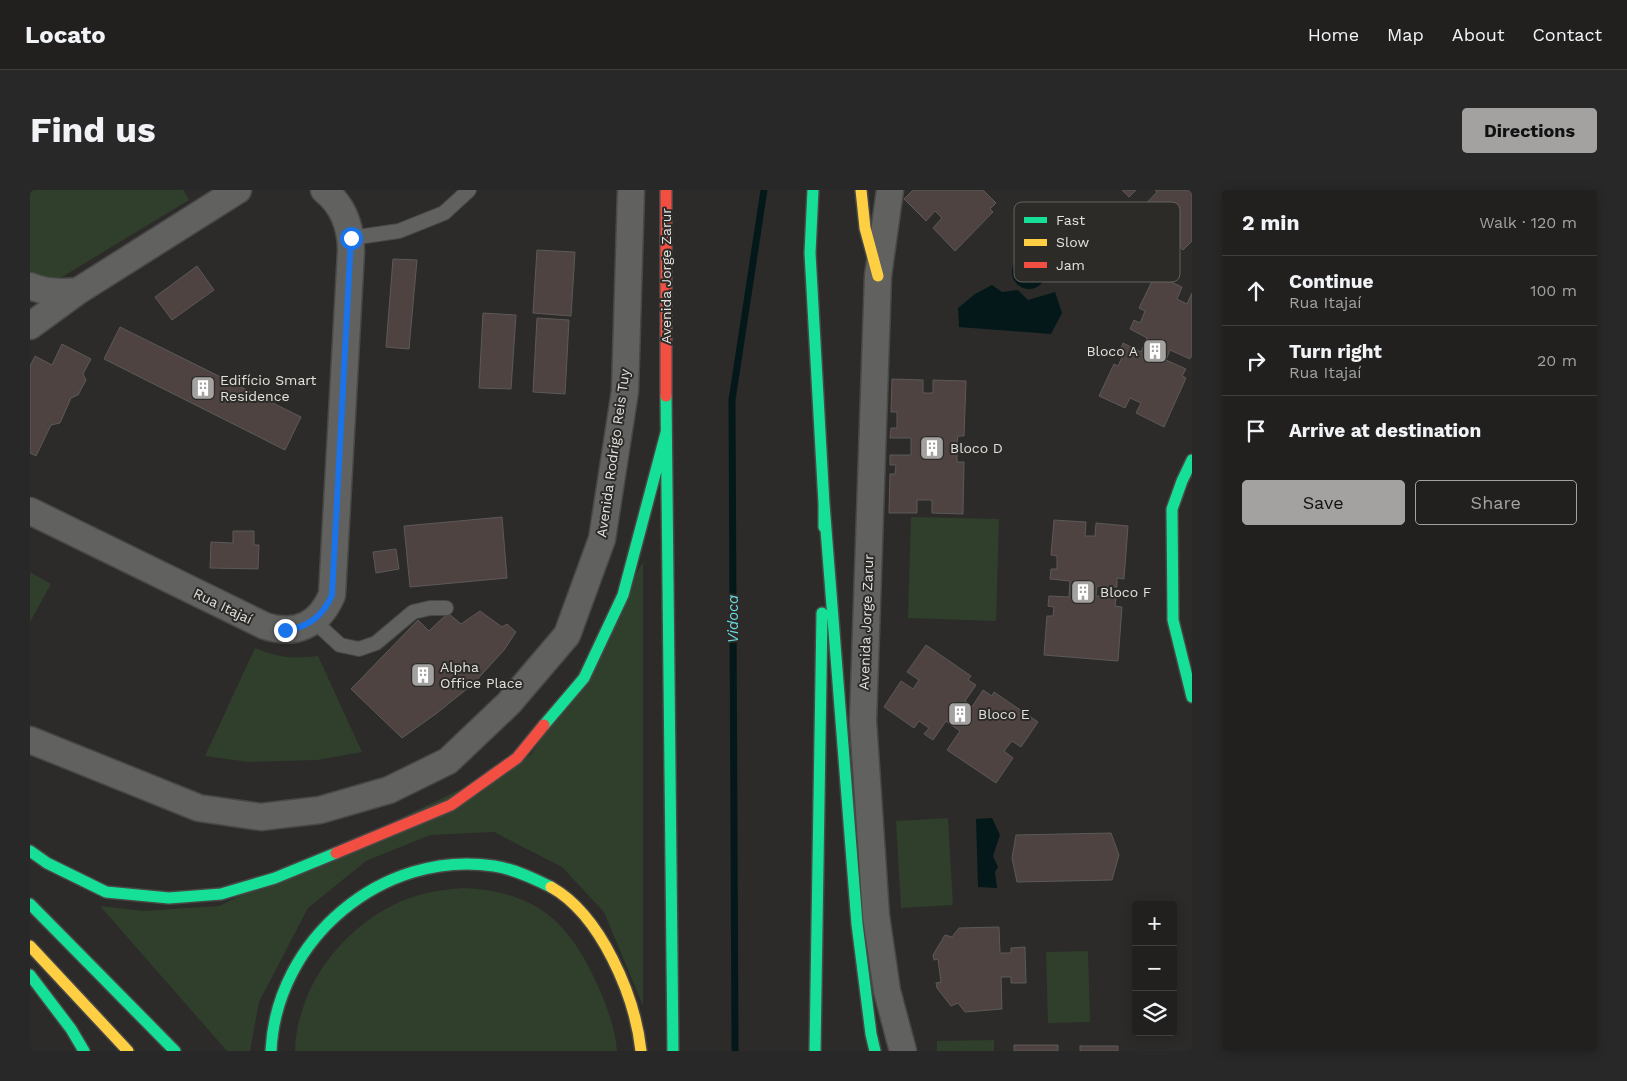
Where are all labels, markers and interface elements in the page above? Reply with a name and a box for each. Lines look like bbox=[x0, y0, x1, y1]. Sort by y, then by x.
text: Locato bbox=[25, 21, 106, 49]
text: Home bbox=[1308, 24, 1359, 45]
text: Map bbox=[1387, 24, 1424, 45]
text: About bbox=[1452, 24, 1504, 45]
text: Contact bbox=[1532, 24, 1602, 45]
button: Directions bbox=[1462, 108, 1597, 153]
text: Find us bbox=[30, 109, 156, 151]
legend bbox=[1014, 202, 1180, 282]
street label: Avenida Jorge Zarur bbox=[658, 208, 674, 344]
text: 2 min bbox=[1242, 210, 1299, 235]
text: Fast bbox=[1056, 212, 1085, 228]
text: Walk · 120 m bbox=[1479, 213, 1577, 232]
route start bbox=[340, 227, 363, 250]
text: Slow bbox=[1056, 234, 1089, 250]
text: Jam bbox=[1056, 257, 1085, 273]
text: Continue bbox=[1289, 270, 1373, 293]
icon: ahead bbox=[1242, 277, 1270, 305]
text: 100 m bbox=[1530, 281, 1577, 300]
text: Rua Itajaí bbox=[1289, 293, 1362, 312]
building icon: Bloco A bbox=[1142, 338, 1168, 364]
text: Turn right bbox=[1289, 340, 1382, 363]
place label: Bloco A bbox=[1086, 343, 1138, 359]
icon: right bbox=[1242, 347, 1270, 375]
text: 20 m bbox=[1537, 351, 1577, 370]
text: Rua Itajaí bbox=[1289, 363, 1362, 382]
street label: Avenida Rodrigo Reis Tuy bbox=[593, 367, 633, 538]
place label: Edifício Smart Residence bbox=[220, 372, 317, 404]
building icon: Edifício Smart Residence bbox=[190, 375, 216, 401]
icon: arrive bbox=[1242, 417, 1270, 445]
text: Arrive at destination bbox=[1289, 419, 1481, 442]
building icon: Bloco D bbox=[919, 435, 945, 461]
place label: Bloco D bbox=[950, 440, 1003, 456]
button: Save bbox=[1242, 480, 1405, 525]
button: Share bbox=[1415, 480, 1577, 525]
street label: Avenida Jorge Zarur bbox=[856, 553, 876, 690]
building icon: Bloco F bbox=[1070, 579, 1096, 605]
place label: Bloco F bbox=[1100, 584, 1151, 600]
street label: Rua Itajaí bbox=[191, 585, 255, 627]
water label: Vidoca bbox=[724, 595, 742, 643]
route end bbox=[274, 619, 297, 642]
place label: Alpha Office Place bbox=[440, 659, 523, 691]
building icon: Alpha Office Place bbox=[410, 662, 436, 688]
building icon: Bloco E bbox=[947, 701, 973, 727]
place label: Bloco E bbox=[978, 706, 1030, 722]
map controls bbox=[1132, 901, 1177, 1036]
button: + bbox=[1132, 901, 1177, 946]
button: − bbox=[1132, 946, 1177, 991]
button: layers bbox=[1132, 991, 1177, 1036]

